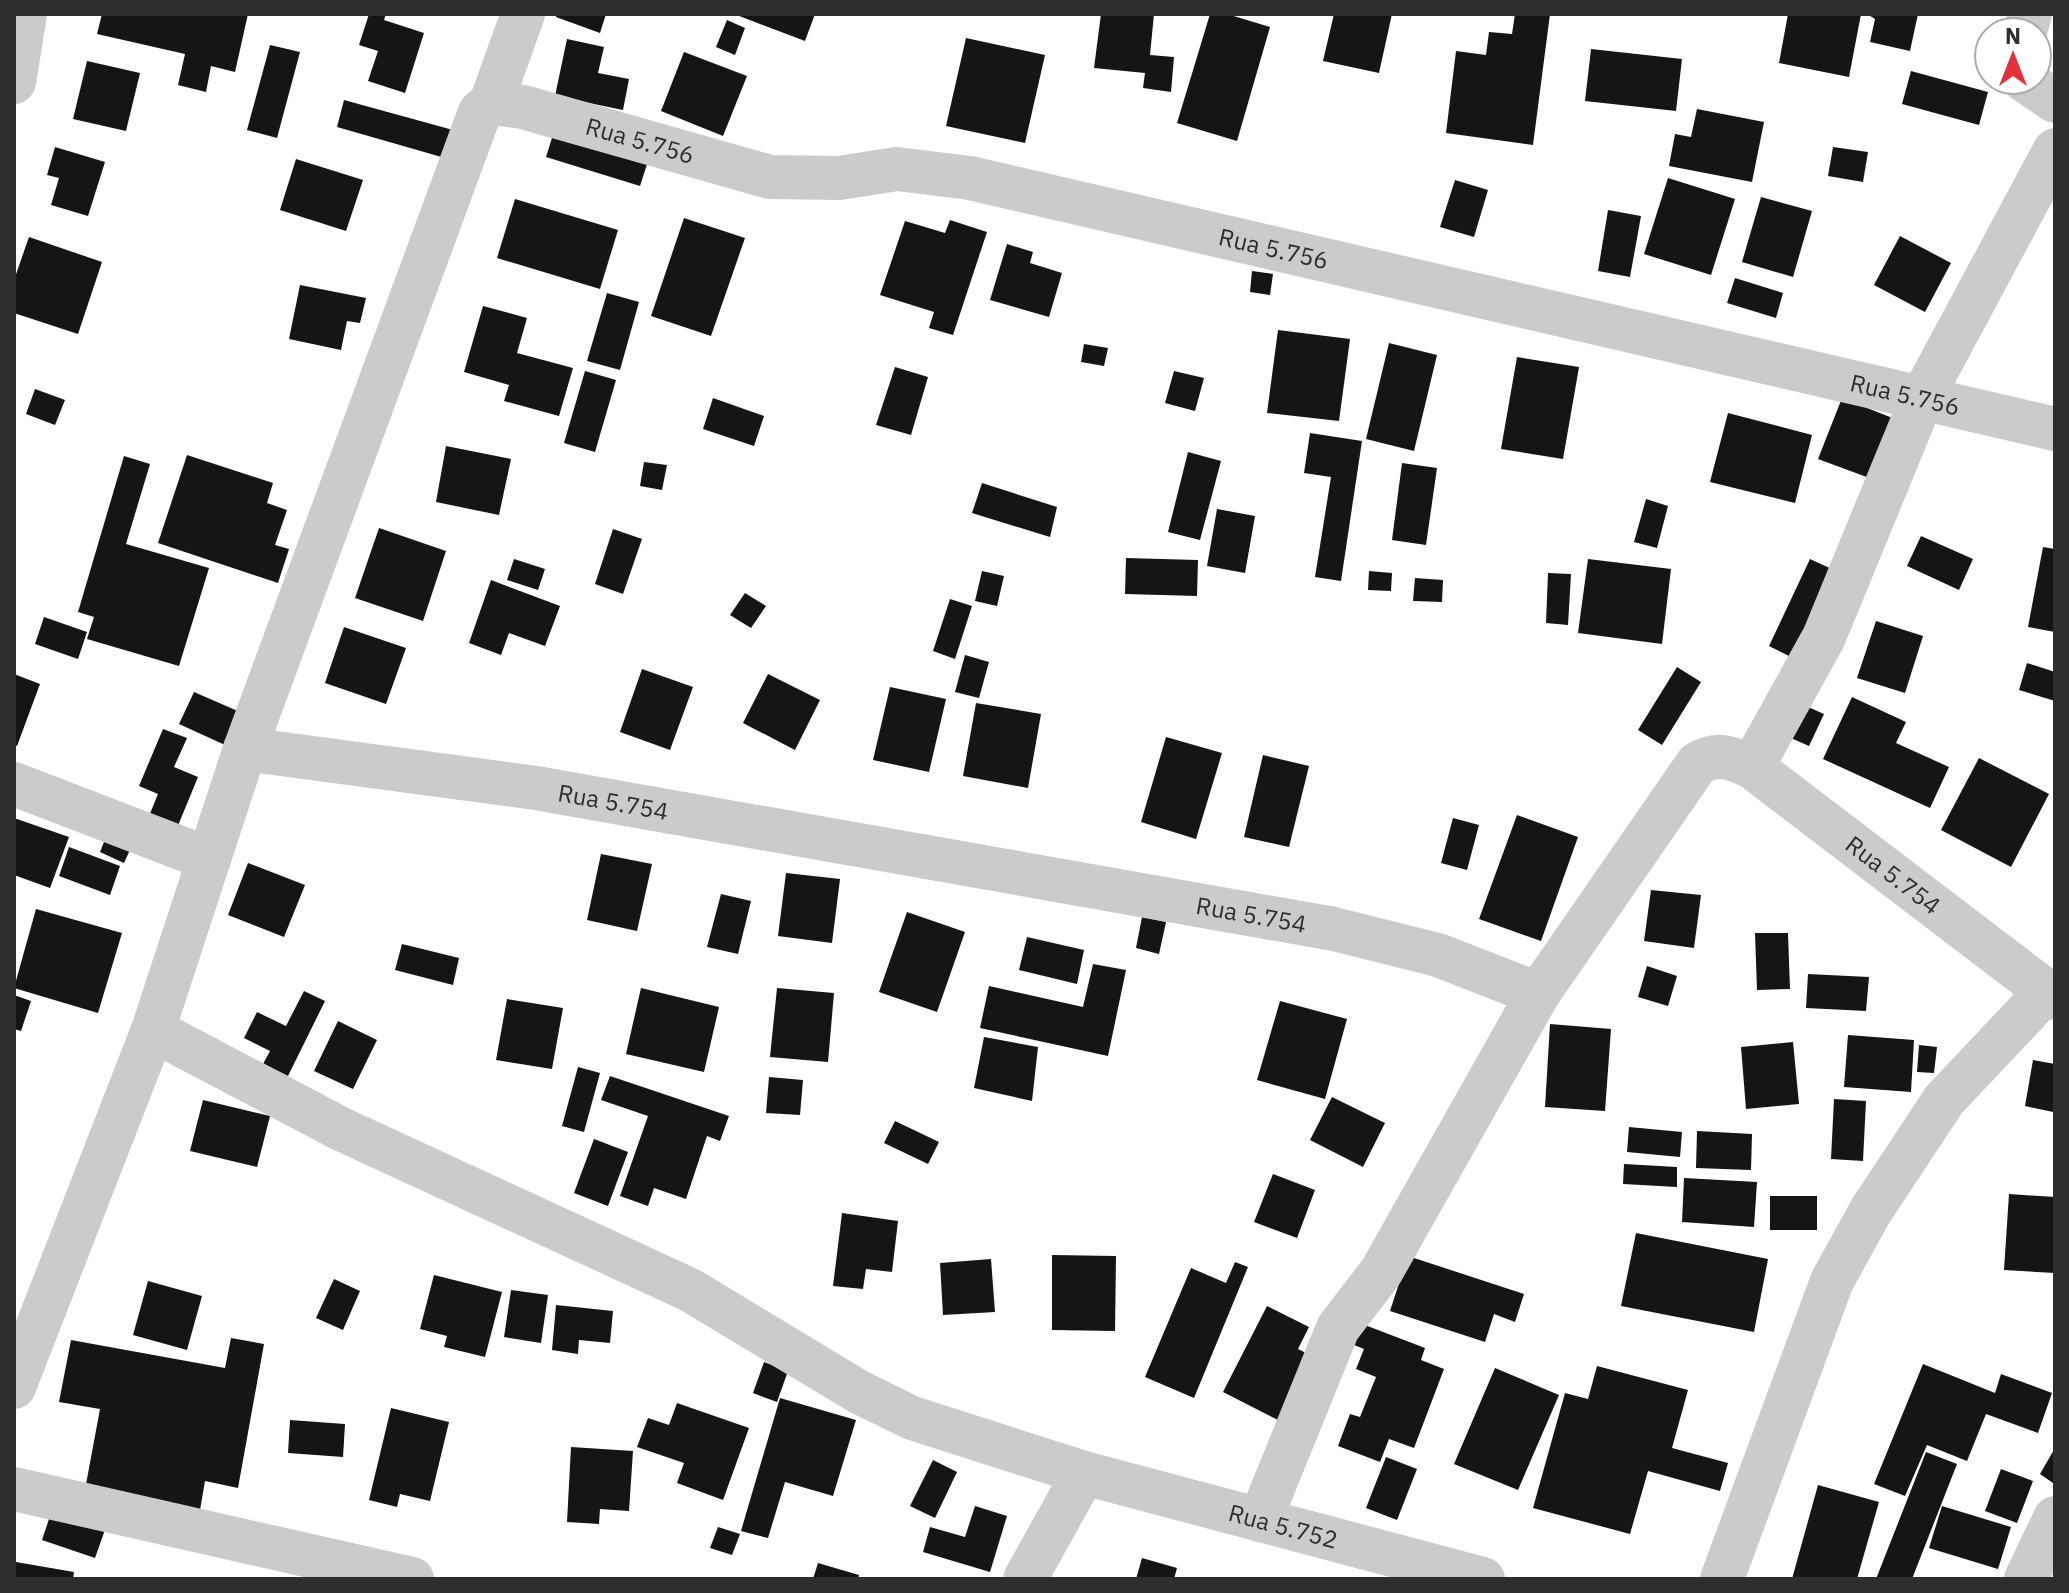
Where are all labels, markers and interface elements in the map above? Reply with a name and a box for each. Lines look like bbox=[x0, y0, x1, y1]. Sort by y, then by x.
north arrow bbox=[1973, 16, 2053, 96]
text: N bbox=[2005, 21, 2021, 50]
street label: Rua 5.756 bbox=[582, 110, 698, 171]
street label: Rua 5.756 bbox=[1216, 220, 1332, 276]
street label: Rua 5.756 bbox=[1847, 366, 1963, 422]
street label: Rua 5.754 bbox=[555, 776, 671, 827]
street label: Rua 5.754 bbox=[1839, 828, 1947, 921]
street label: Rua 5.754 bbox=[1194, 889, 1309, 940]
street label: Rua 5.752 bbox=[1225, 1496, 1341, 1556]

